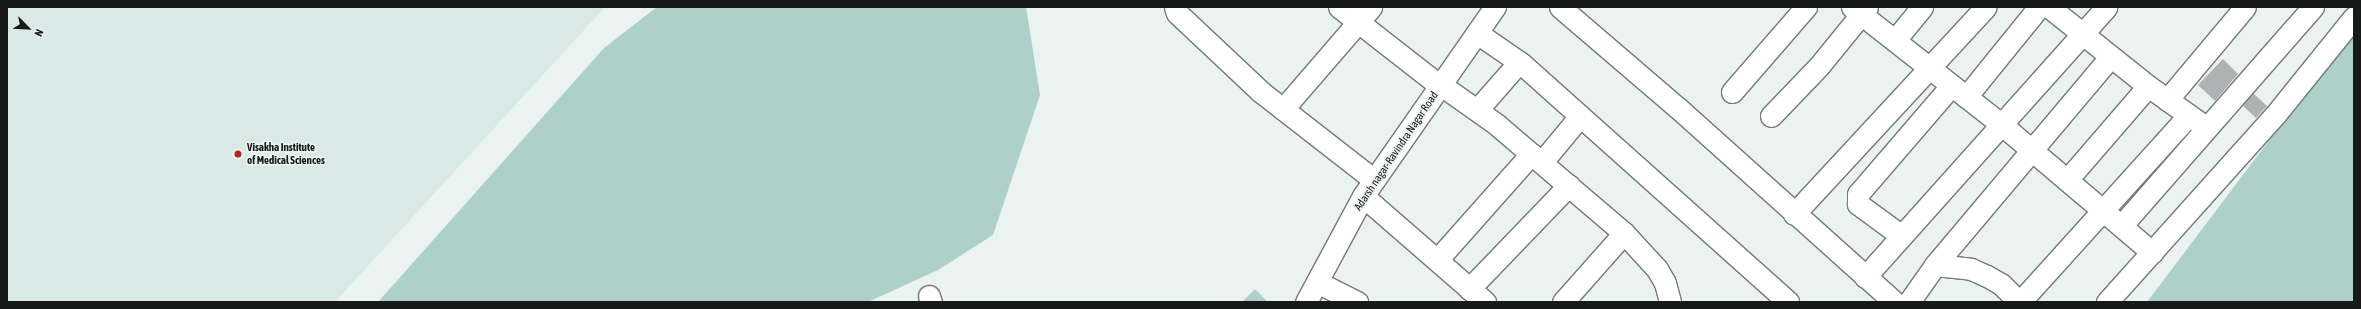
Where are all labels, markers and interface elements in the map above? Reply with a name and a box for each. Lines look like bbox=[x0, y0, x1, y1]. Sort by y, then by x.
north arrow bbox=[8, 8, 48, 48]
text: N bbox=[32, 27, 46, 38]
street label: Adarsh nagar-Ravindra Nagar Road bbox=[1351, 89, 1441, 213]
place label: Visakha Institute of Medical Sciences bbox=[247, 141, 325, 167]
marker: Visakha Institute of Medical Sciences bbox=[232, 148, 244, 160]

